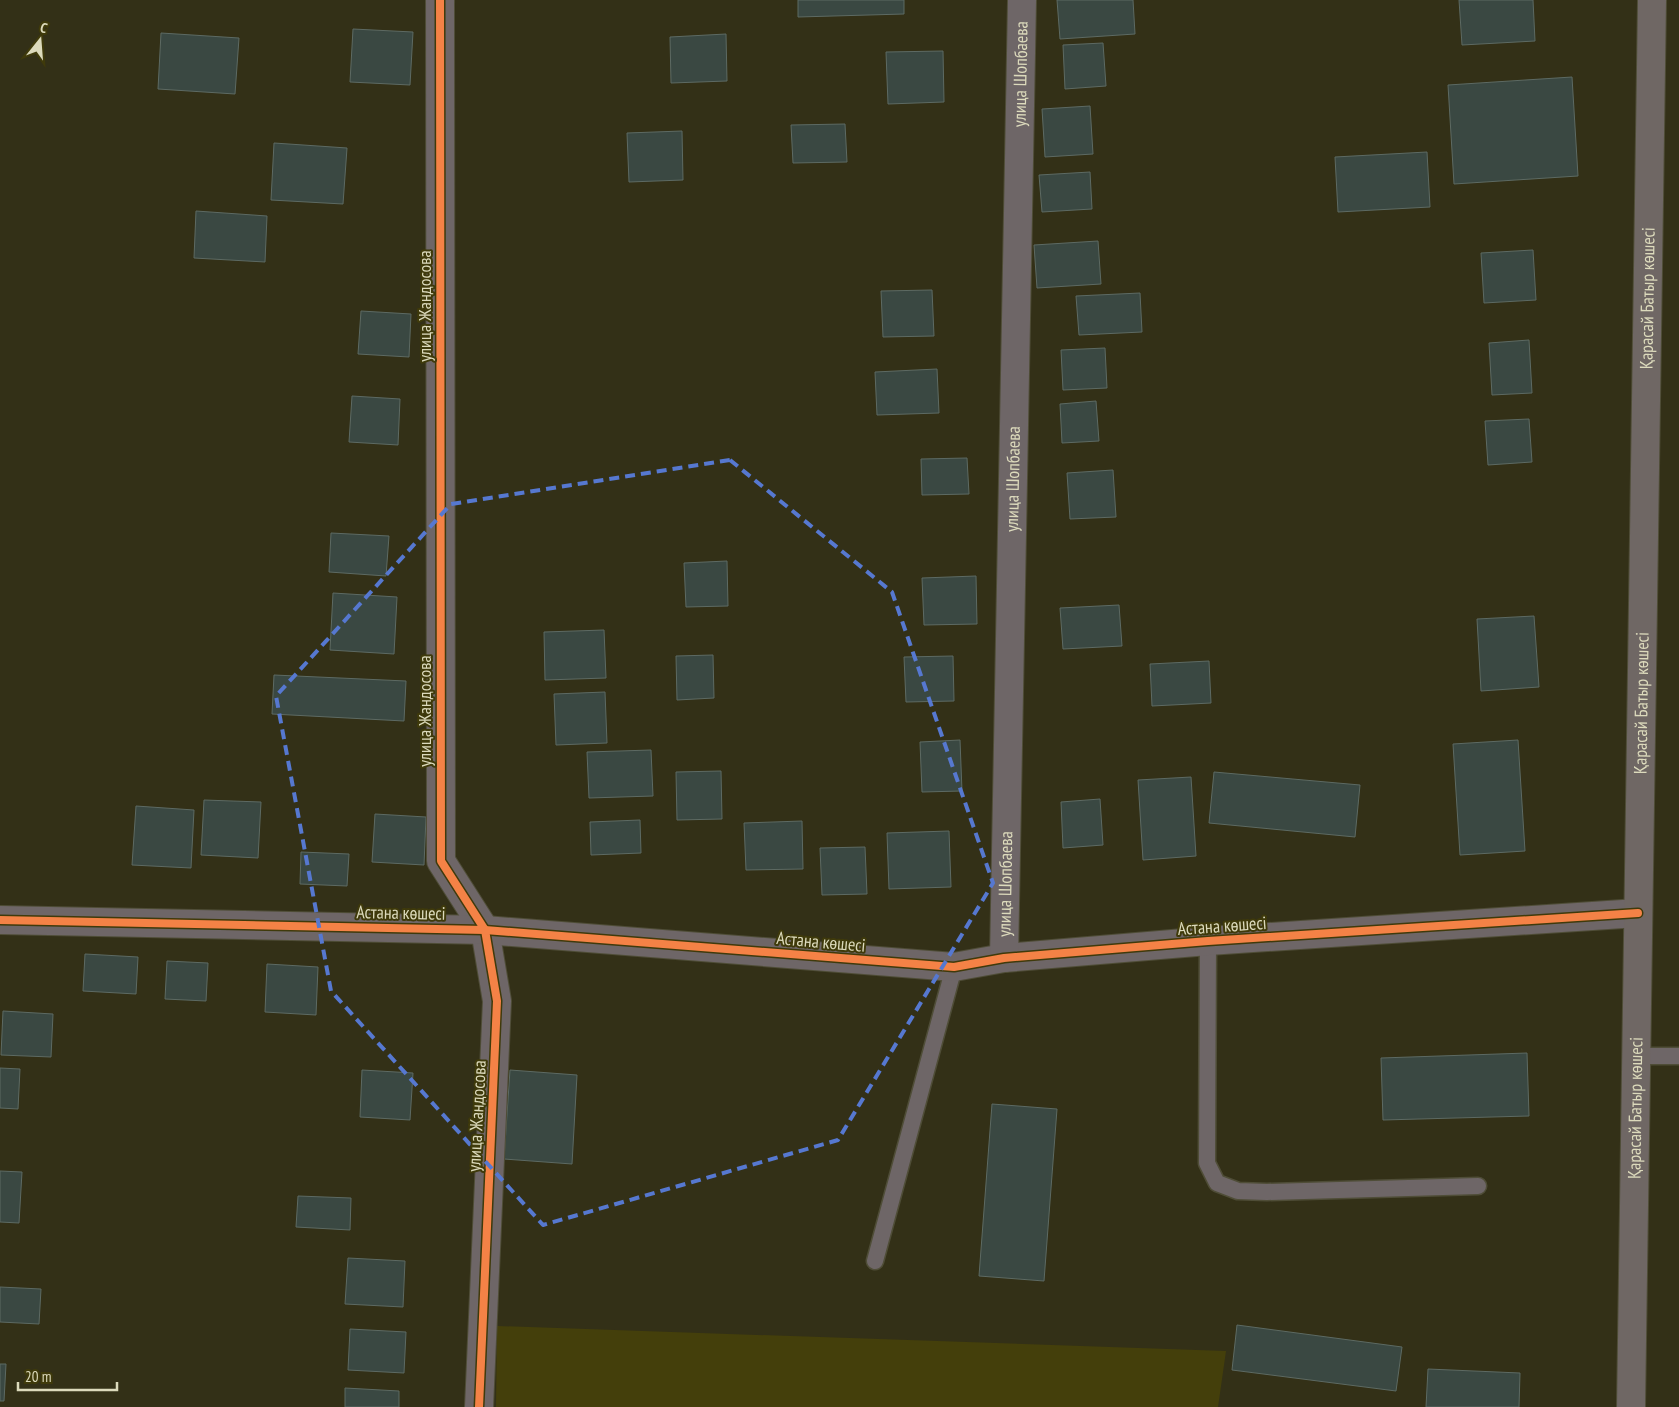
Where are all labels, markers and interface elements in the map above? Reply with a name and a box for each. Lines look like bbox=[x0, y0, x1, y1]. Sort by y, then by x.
north arrow bbox=[15, 15, 65, 65]
text: С bbox=[38, 18, 50, 37]
street label: улица Шопбаева bbox=[1008, 21, 1033, 127]
street label: Қарасай Батыр көшесі bbox=[1634, 227, 1660, 369]
street label: улица Жандосова bbox=[413, 250, 436, 362]
street label: улица Шопбаева bbox=[1000, 426, 1025, 532]
street label: Қарасай Батыр көшесі bbox=[1628, 632, 1654, 774]
street label: улица Жандосова bbox=[413, 655, 436, 767]
street label: улица Шопбаева bbox=[992, 831, 1017, 937]
street label: Астана көшесі bbox=[356, 900, 446, 925]
street label: Астана көшесі bbox=[1177, 911, 1267, 940]
street label: Астана көшесі bbox=[776, 926, 866, 957]
street label: Қарасай Батыр көшесі bbox=[1622, 1037, 1648, 1179]
street label: улица Жандосова bbox=[462, 1060, 491, 1172]
scale bar bbox=[18, 1360, 116, 1392]
text: 20 m bbox=[25, 1367, 51, 1386]

